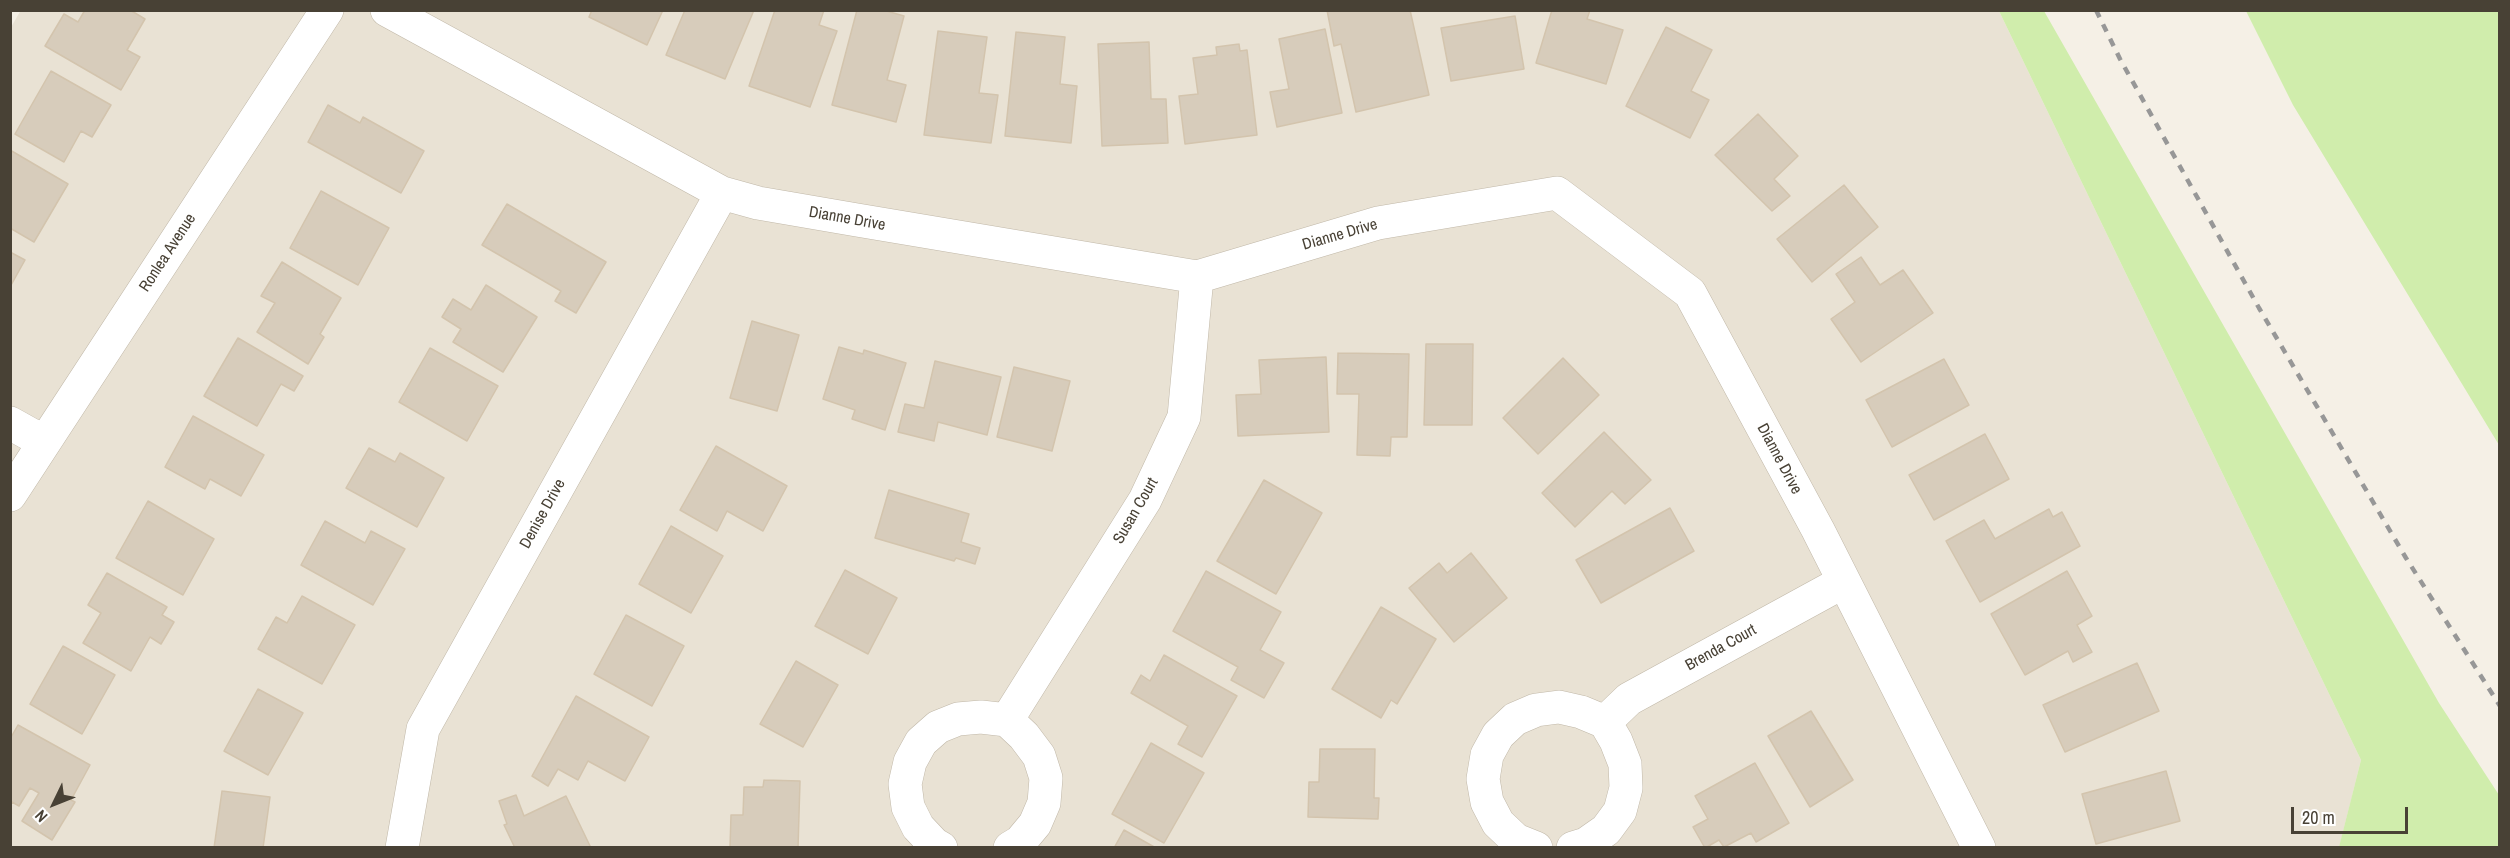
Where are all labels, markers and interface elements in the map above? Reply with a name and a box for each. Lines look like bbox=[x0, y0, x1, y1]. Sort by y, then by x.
street label: Dianne Drive bbox=[807, 203, 887, 235]
street label: Ronlea Avenue bbox=[136, 210, 200, 296]
street label: Dianne Drive bbox=[1300, 215, 1380, 255]
street label: Dianne Drive bbox=[1752, 420, 1806, 498]
street label: Susan Court bbox=[1109, 475, 1163, 547]
street label: Denise Drive bbox=[516, 476, 570, 552]
street label: Brenda Court bbox=[1682, 621, 1760, 675]
north arrow bbox=[24, 774, 84, 834]
scale bar bbox=[2294, 795, 2411, 833]
text: N bbox=[30, 805, 52, 827]
text: 20 m bbox=[2302, 805, 2335, 830]

